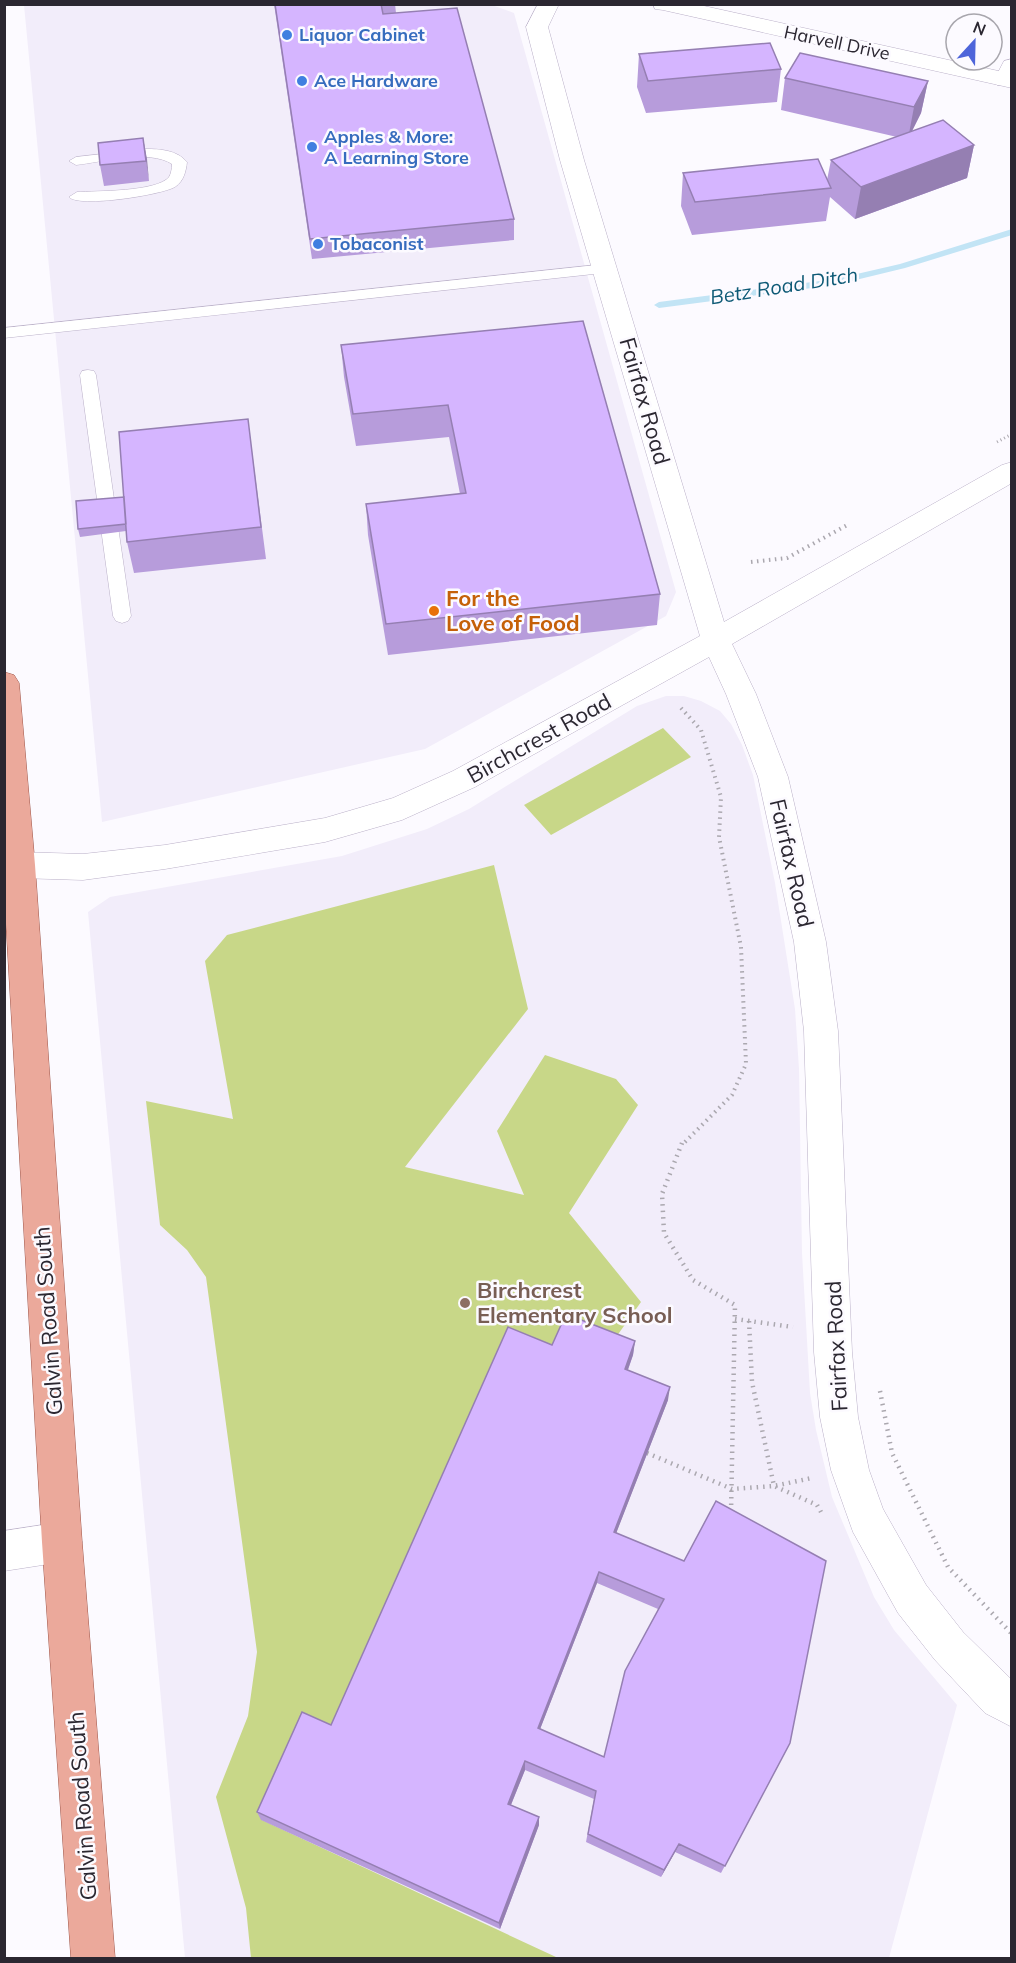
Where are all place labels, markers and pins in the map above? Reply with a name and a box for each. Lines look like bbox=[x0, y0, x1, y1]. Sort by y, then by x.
place label: Liquor Cabinet bbox=[299, 23, 425, 46]
marker: Liquor Cabinet bbox=[280, 28, 294, 42]
place label: Ace Hardware bbox=[314, 69, 438, 92]
marker: Ace Hardware bbox=[295, 74, 309, 88]
place label: Apples & More: A Learning Store bbox=[324, 125, 469, 169]
marker: Apples & More: A Learning Store bbox=[305, 140, 319, 154]
place label: Tobaconist bbox=[330, 232, 424, 255]
marker: Tobaconist bbox=[311, 237, 325, 251]
place label: For the Love of Food bbox=[446, 584, 580, 637]
marker: For the Love of Food bbox=[427, 604, 441, 618]
place label: Birchcrest Elementary School bbox=[477, 1276, 673, 1329]
marker: Birchcrest Elementary School bbox=[458, 1296, 472, 1310]

